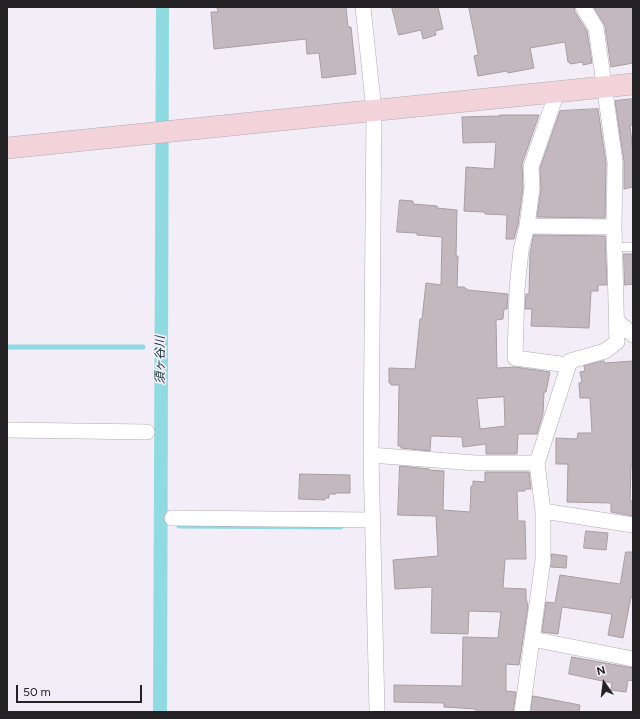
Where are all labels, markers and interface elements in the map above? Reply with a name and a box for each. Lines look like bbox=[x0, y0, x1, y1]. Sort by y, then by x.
water label: 須ヶ谷川 bbox=[153, 336, 167, 384]
north arrow bbox=[584, 663, 624, 703]
text: N bbox=[595, 664, 607, 678]
scale bar bbox=[18, 677, 144, 703]
text: 50 m bbox=[23, 685, 51, 699]

